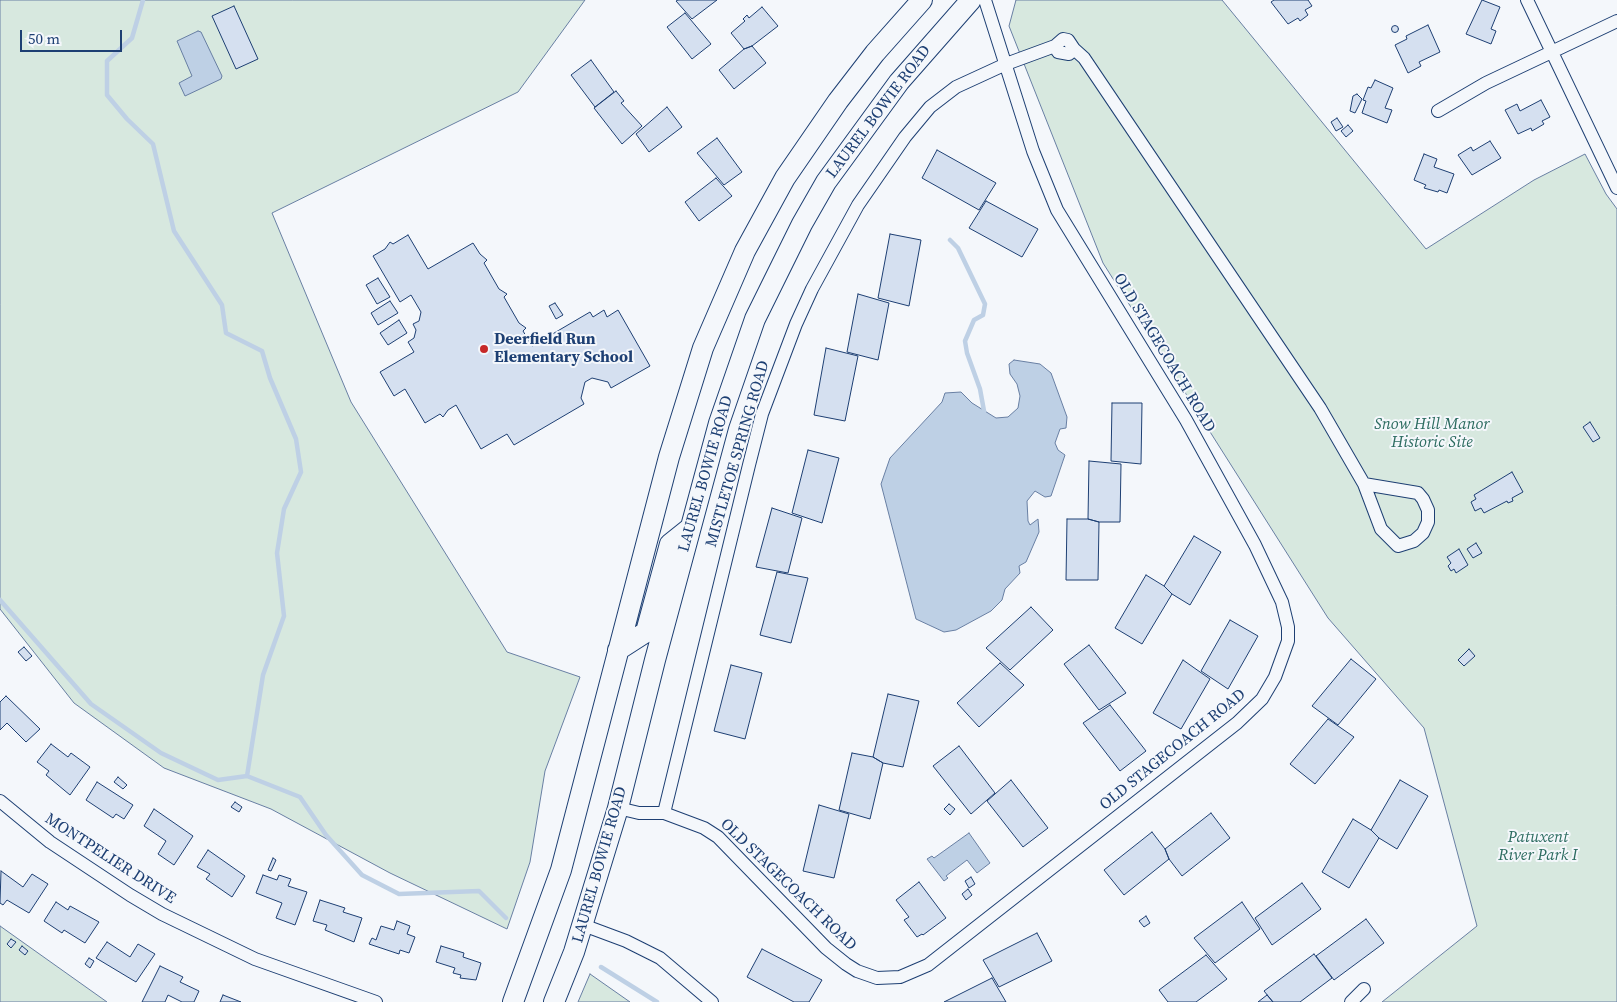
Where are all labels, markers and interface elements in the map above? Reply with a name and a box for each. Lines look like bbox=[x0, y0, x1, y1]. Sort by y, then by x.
scale bar bbox=[22, 20, 125, 52]
text: 50 m bbox=[28, 28, 60, 49]
street label: LAUREL BOWIE ROAD bbox=[823, 42, 935, 182]
street label: OLD STAGECOACH ROAD bbox=[1109, 270, 1219, 436]
place label: Deerfield Run Elementary School bbox=[494, 330, 633, 368]
marker: Deerfield Run Elementary School bbox=[478, 343, 490, 355]
street label: MISTLETOE SPRING ROAD bbox=[702, 359, 774, 549]
street label: LAUREL BOWIE ROAD bbox=[674, 394, 738, 554]
park label: Snow Hill Manor Historic Site bbox=[1374, 415, 1490, 453]
street label: OLD STAGECOACH ROAD bbox=[1096, 685, 1250, 815]
street label: LAUREL BOWIE ROAD bbox=[568, 785, 632, 945]
street label: MONTPELIER DRIVE bbox=[41, 810, 179, 908]
street label: OLD STAGECOACH ROAD bbox=[716, 815, 860, 955]
park label: Patuxent River Park I bbox=[1498, 828, 1578, 866]

